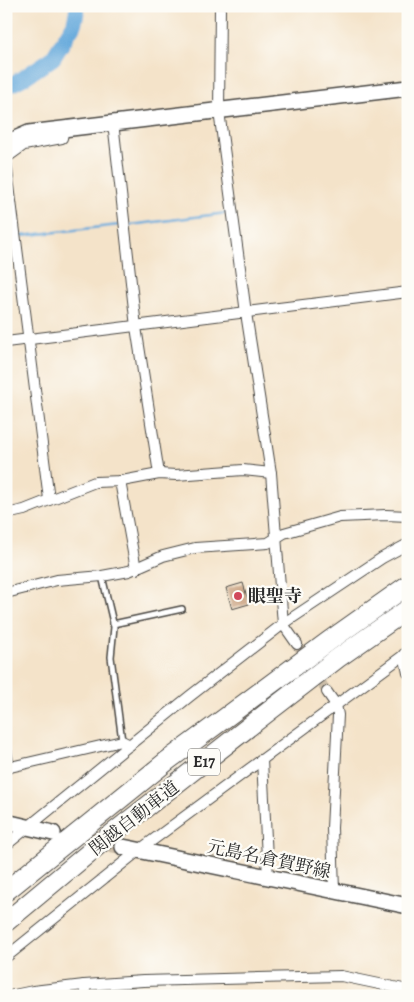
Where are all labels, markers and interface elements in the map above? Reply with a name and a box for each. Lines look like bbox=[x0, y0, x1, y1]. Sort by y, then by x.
place label: 眼聖寺 bbox=[248, 584, 302, 608]
marker: 眼聖寺 bbox=[232, 590, 244, 602]
road number: E17 bbox=[188, 749, 220, 776]
street label: 関越自動車道 bbox=[84, 775, 184, 861]
street label: 元島名倉賀野線 bbox=[205, 834, 333, 884]

